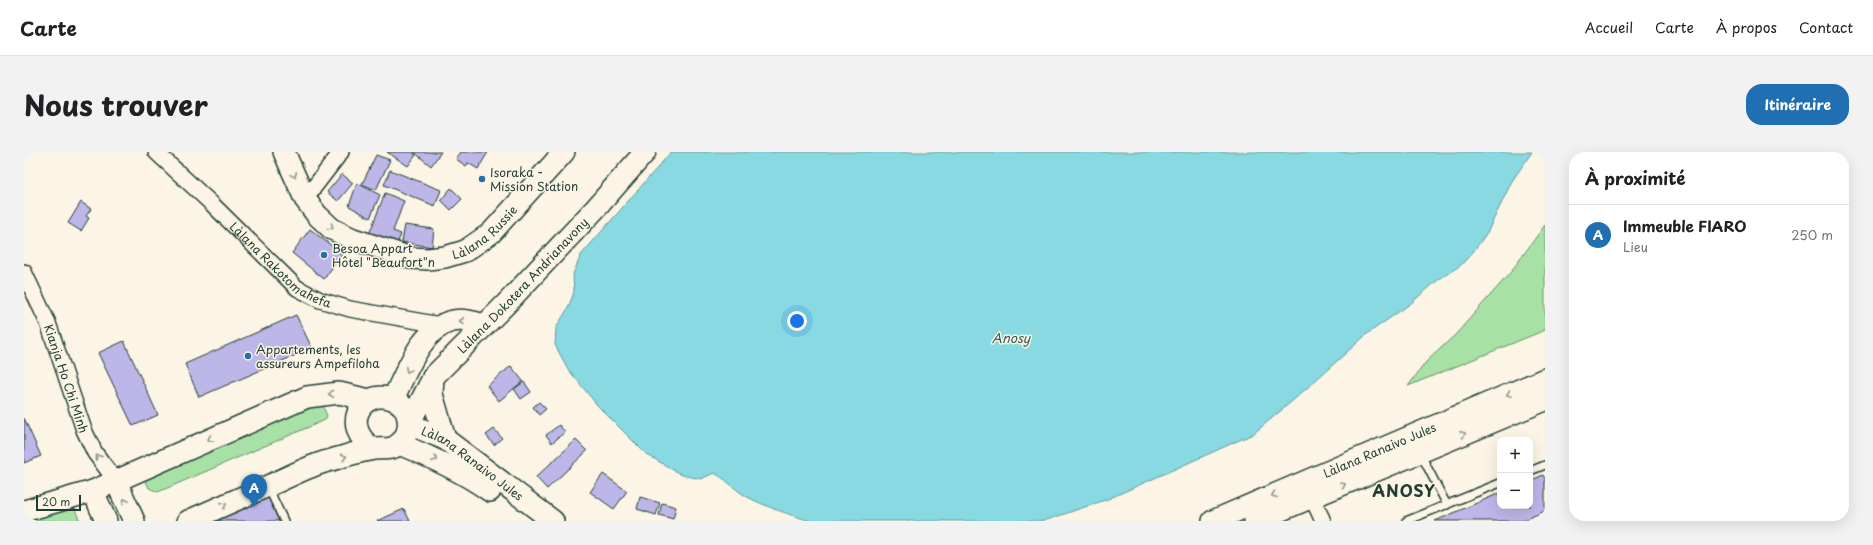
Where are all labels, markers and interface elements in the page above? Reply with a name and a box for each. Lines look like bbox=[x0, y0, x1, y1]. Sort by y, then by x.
text: Carte bbox=[20, 14, 77, 42]
text: Accueil bbox=[1585, 17, 1633, 38]
text: Carte bbox=[1655, 17, 1694, 38]
text: À propos bbox=[1716, 17, 1777, 38]
text: Contact bbox=[1799, 17, 1853, 38]
text: Nous trouver bbox=[24, 83, 208, 126]
button: Itinéraire bbox=[1746, 84, 1849, 125]
place label: Isoraka - Mission Station bbox=[490, 163, 578, 195]
text: À proximité bbox=[1585, 165, 1685, 191]
one-way arrow bbox=[290, 172, 298, 179]
marker: Isoraka - Mission Station bbox=[477, 174, 487, 184]
street label: Làlana Russie bbox=[450, 201, 521, 263]
street label: Làlana Dokotera Andrianavony bbox=[453, 213, 592, 357]
text: Immeuble FIARO bbox=[1623, 214, 1746, 237]
street label: Làlana Rakotomahefa bbox=[226, 218, 334, 312]
one-way arrow bbox=[327, 222, 334, 229]
text: A bbox=[1593, 225, 1603, 244]
text: 250 m bbox=[1791, 225, 1833, 244]
text: Lieu bbox=[1623, 237, 1648, 256]
place label: Besoa Appart Hôtel "Beaufort"n bbox=[332, 239, 435, 271]
marker: Besoa Appart Hôtel "Beaufort"n bbox=[319, 250, 329, 260]
your location bbox=[787, 311, 807, 331]
one-way arrow bbox=[459, 317, 465, 325]
street label: Kianja Ho Chi Minh bbox=[40, 322, 93, 435]
water label: Anosy bbox=[992, 328, 1032, 347]
place label: Appartements, les assureurs Ampefiloha bbox=[256, 340, 380, 372]
marker: Appartements, les assureurs Ampefiloha bbox=[243, 351, 253, 361]
one-way arrow bbox=[405, 365, 413, 373]
one-way arrow bbox=[328, 389, 334, 398]
one-way arrow bbox=[1506, 390, 1513, 398]
street label: Làlana Ranaivo Jules bbox=[1320, 418, 1439, 482]
street label: Làlana Ranaivo Jules bbox=[419, 421, 528, 505]
one-way arrow bbox=[1459, 431, 1466, 439]
one-way arrow bbox=[207, 435, 214, 443]
map controls bbox=[1497, 437, 1533, 509]
button: + bbox=[1497, 437, 1533, 473]
one-way arrow bbox=[341, 453, 348, 462]
one-way arrow bbox=[96, 454, 103, 461]
one-way arrow bbox=[430, 454, 438, 462]
button: − bbox=[1497, 473, 1533, 509]
pin: A bbox=[241, 474, 267, 507]
district label: ANOSY bbox=[1372, 478, 1436, 502]
one-way arrow bbox=[1339, 482, 1347, 490]
one-way arrow bbox=[1270, 490, 1278, 498]
scale bar bbox=[36, 493, 81, 512]
text: 20 m bbox=[42, 493, 70, 510]
one-way arrow bbox=[122, 498, 130, 505]
one-way arrow bbox=[219, 502, 227, 510]

